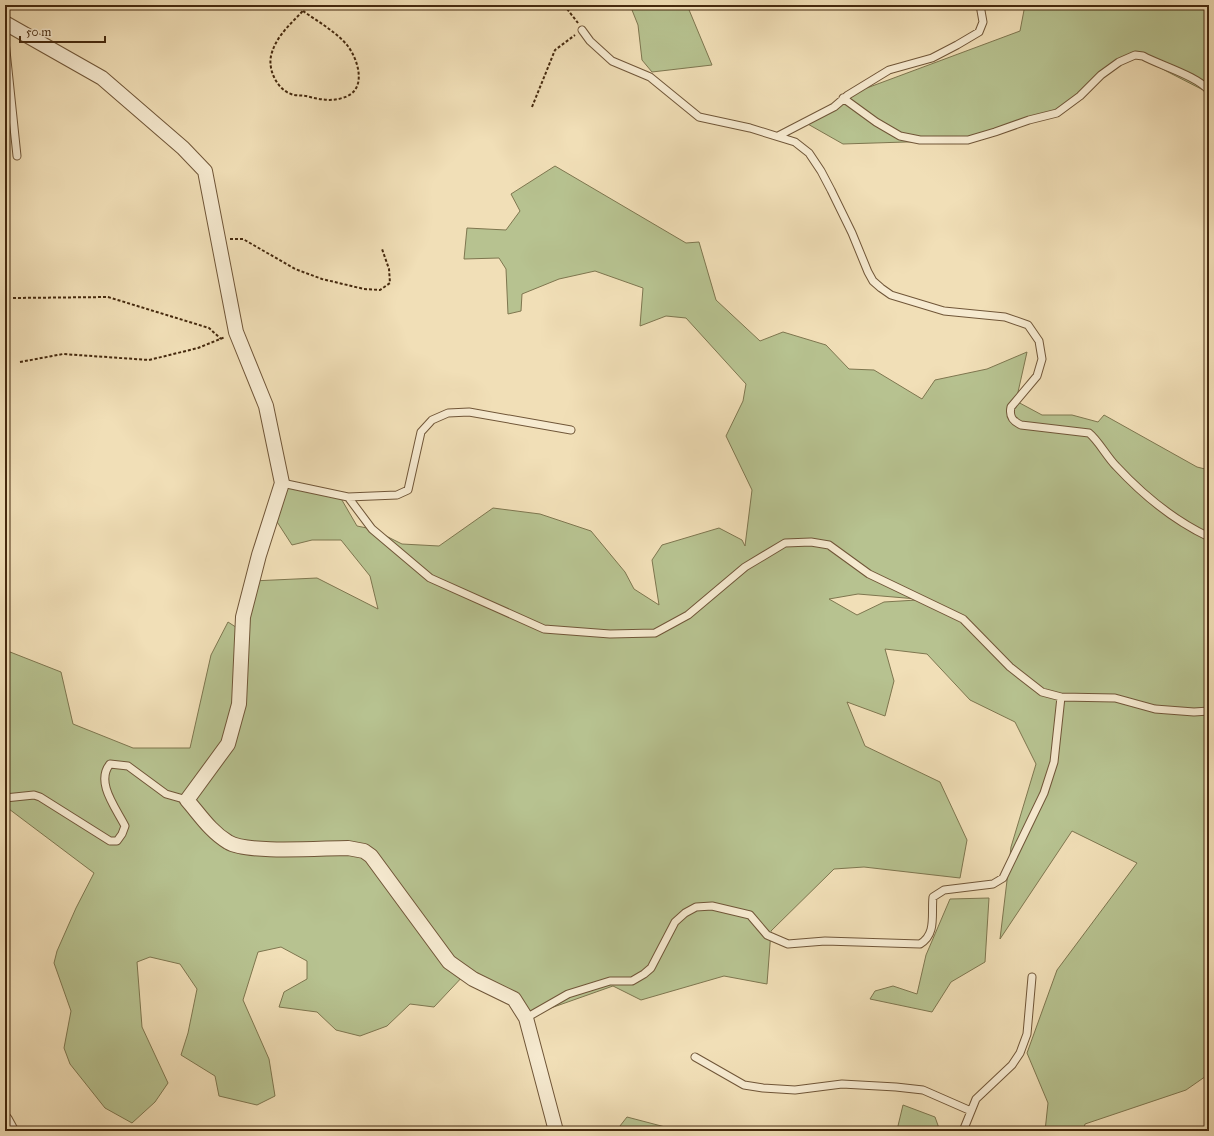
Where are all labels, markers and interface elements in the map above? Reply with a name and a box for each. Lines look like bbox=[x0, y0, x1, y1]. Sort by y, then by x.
scale bar bbox=[20, 18, 105, 44]
text: 50 m bbox=[26, 25, 51, 39]

